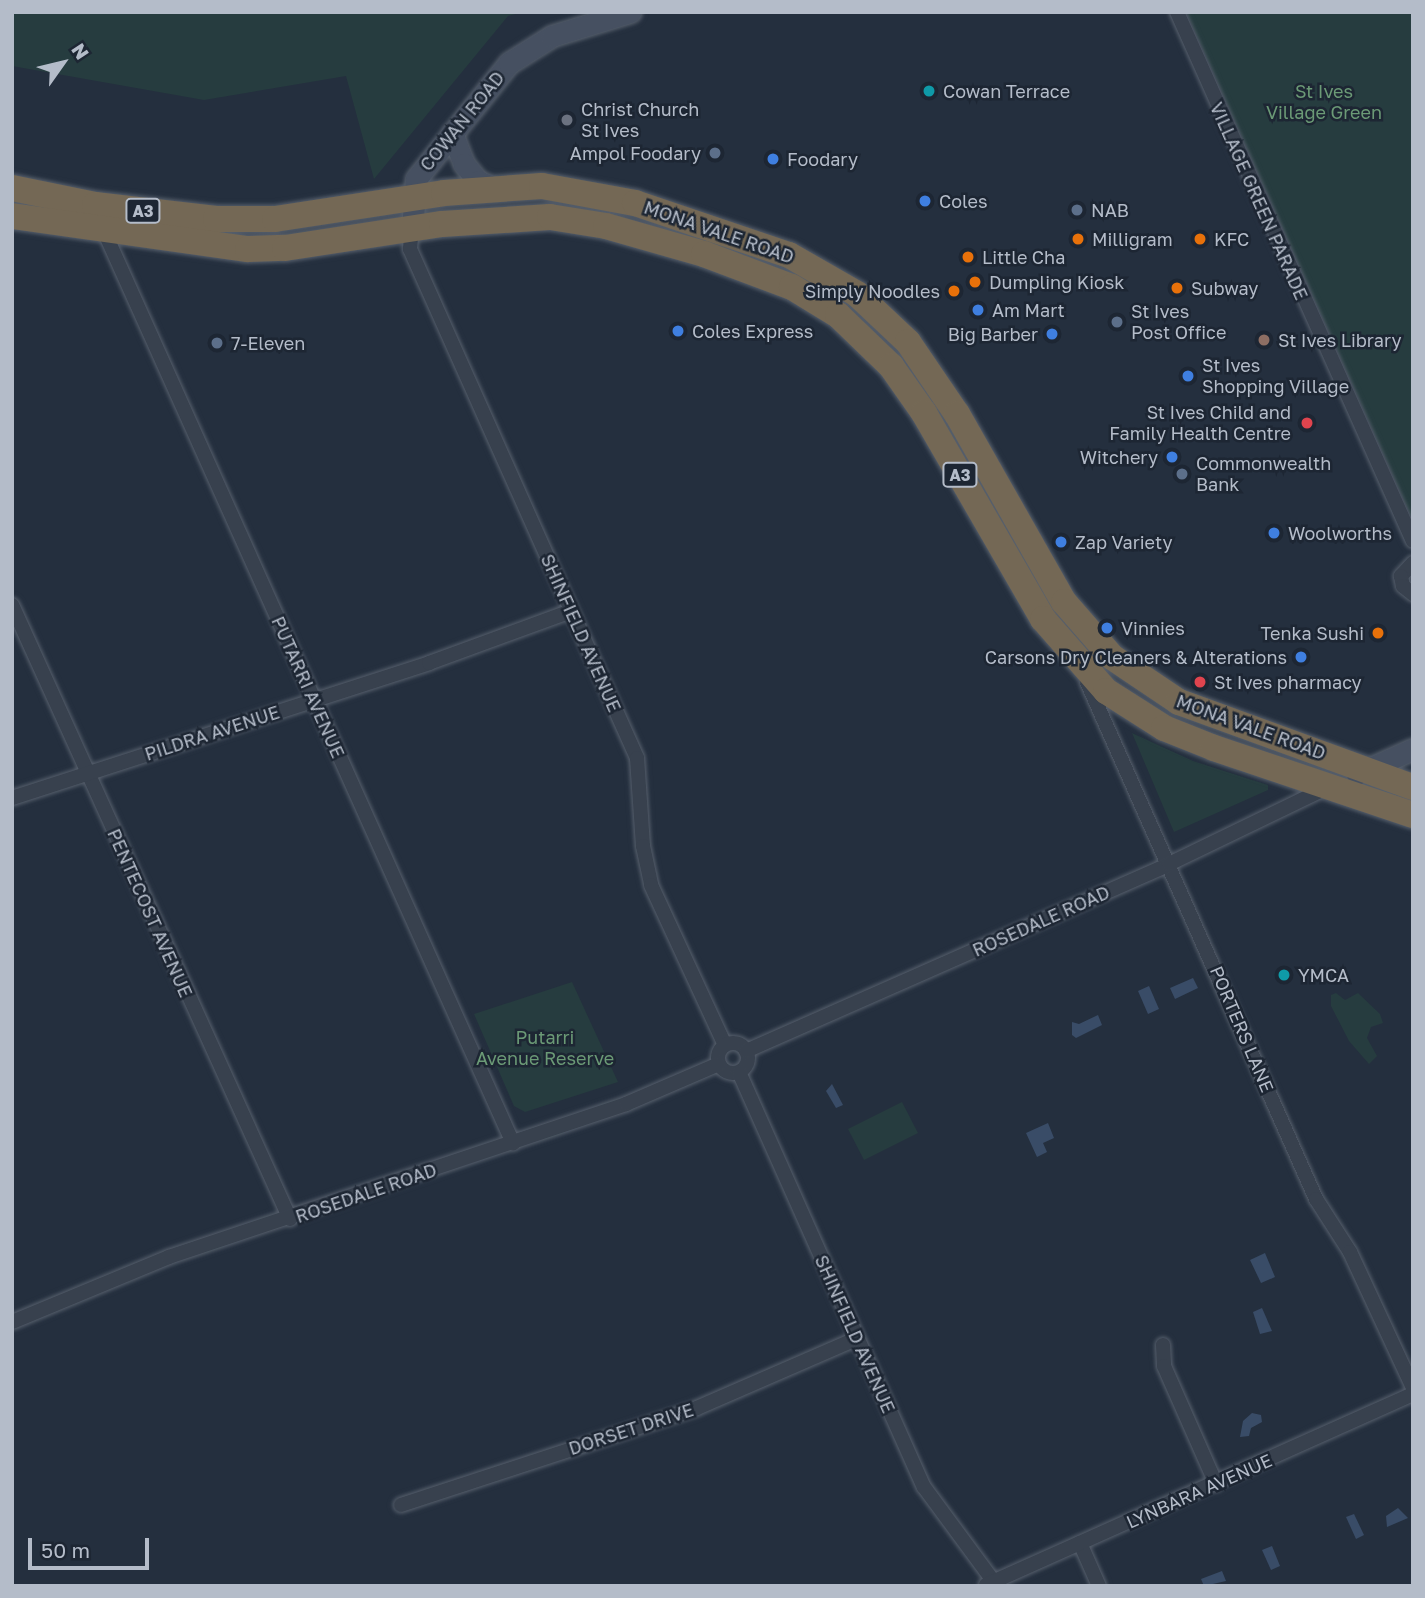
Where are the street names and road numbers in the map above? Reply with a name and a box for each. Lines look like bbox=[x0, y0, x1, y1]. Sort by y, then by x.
street label: COWAN ROAD bbox=[415, 67, 509, 175]
street label: VILLAGE GREEN PARADE bbox=[1206, 99, 1312, 303]
street label: MONA VALE ROAD bbox=[641, 196, 797, 268]
road number: A3 bbox=[124, 198, 162, 224]
road number: A3 bbox=[941, 462, 979, 488]
street label: SHINFIELD AVENUE bbox=[536, 551, 626, 715]
street label: PUTARRI AVENUE bbox=[267, 613, 349, 761]
street label: MONA VALE ROAD bbox=[1173, 690, 1329, 764]
street label: PILDRA AVENUE bbox=[142, 701, 282, 765]
street label: PENTECOST AVENUE bbox=[103, 825, 197, 1001]
street label: ROSEDALE ROAD bbox=[969, 881, 1113, 961]
street label: PORTERS LANE bbox=[1206, 963, 1278, 1095]
street label: ROSEDALE ROAD bbox=[293, 1159, 439, 1227]
street label: SHINFIELD AVENUE bbox=[810, 1252, 900, 1416]
street label: DORSET DRIVE bbox=[566, 1399, 696, 1459]
street label: LYNBARA AVENUE bbox=[1123, 1449, 1275, 1533]

